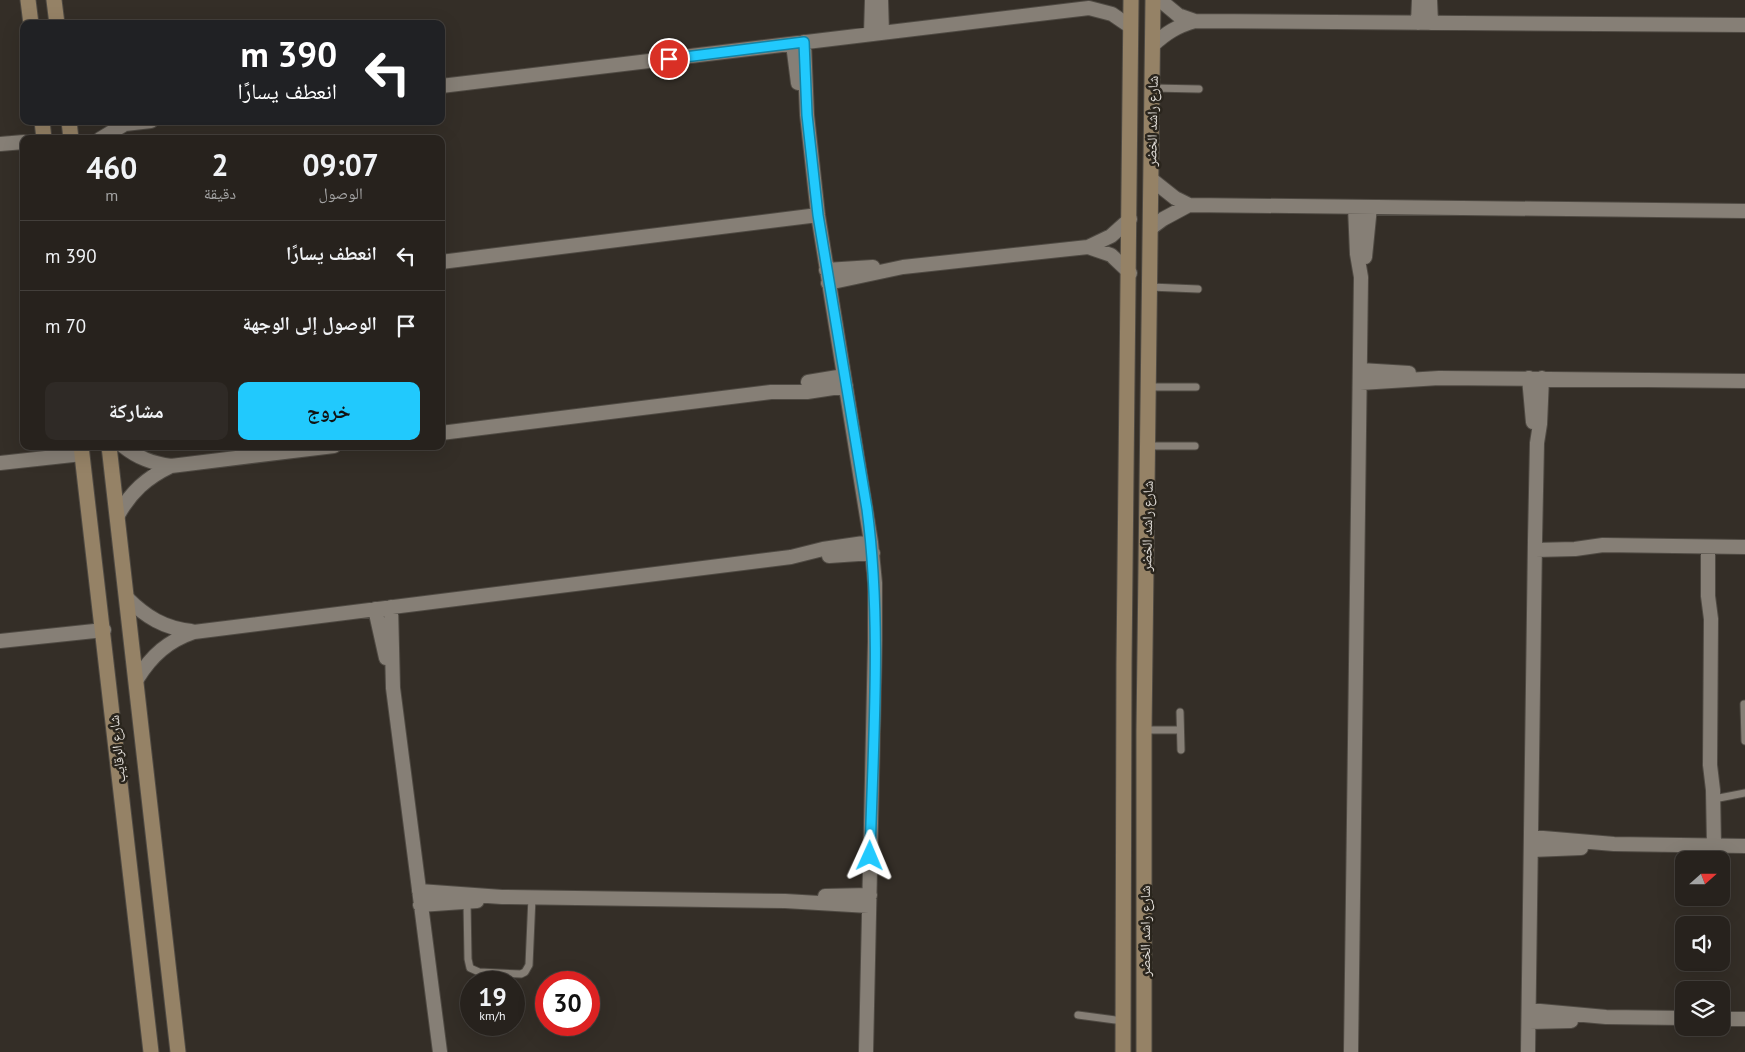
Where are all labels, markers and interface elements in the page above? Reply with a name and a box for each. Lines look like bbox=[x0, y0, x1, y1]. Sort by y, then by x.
text: 390 m bbox=[240, 31, 337, 77]
pin bbox=[648, 38, 690, 80]
icon: left bbox=[355, 40, 420, 105]
icon: arrive bbox=[655, 45, 683, 73]
street label: شارع راشد الخضر bbox=[1142, 75, 1163, 168]
text: انعطف يسارًا bbox=[237, 77, 337, 105]
text: 2 bbox=[211, 145, 228, 184]
text: 09:07 bbox=[303, 145, 379, 184]
text: 460 bbox=[86, 148, 137, 187]
text: دقيقة bbox=[204, 183, 236, 203]
text: الوصول bbox=[318, 183, 363, 203]
text: m bbox=[105, 185, 118, 205]
text: انعطف يسارًا bbox=[286, 241, 377, 265]
icon: left bbox=[392, 242, 420, 270]
text: 390 m bbox=[45, 244, 97, 268]
text: الوصول إلى الوجهة bbox=[242, 311, 377, 335]
icon: arrive bbox=[392, 312, 420, 340]
text: 70 m bbox=[45, 314, 86, 338]
button: مشاركة bbox=[45, 382, 228, 440]
button: خروج bbox=[238, 382, 420, 440]
street label: شارع راشد الخضر bbox=[1137, 480, 1158, 573]
street label: شارع الرقايب bbox=[104, 714, 130, 784]
position arrow bbox=[843, 829, 895, 881]
north arrow bbox=[1675, 851, 1730, 906]
map controls bbox=[1675, 851, 1730, 1036]
street label: شارع راشد الخضر bbox=[1136, 886, 1155, 977]
button: sound bbox=[1675, 916, 1730, 971]
speed limit sign: 30 bbox=[535, 971, 600, 1036]
text: 19 bbox=[478, 981, 507, 1013]
button: layers bbox=[1675, 981, 1730, 1036]
text: km/h bbox=[479, 1008, 506, 1023]

